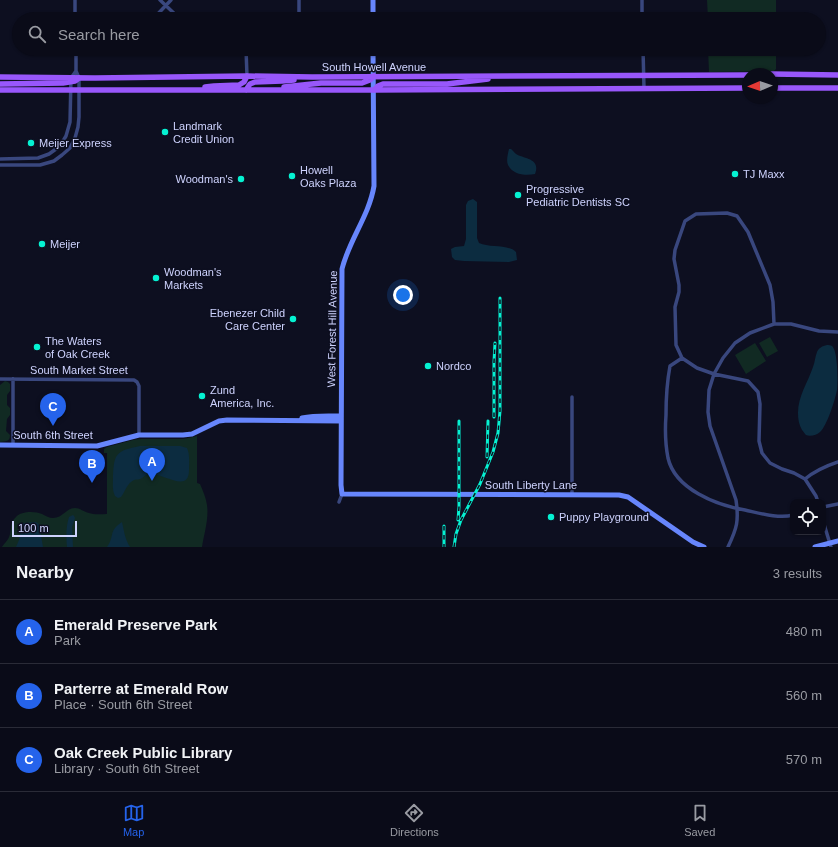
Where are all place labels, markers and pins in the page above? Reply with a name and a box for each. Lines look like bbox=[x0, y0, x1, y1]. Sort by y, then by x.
place label: Landmark Credit Union bbox=[173, 120, 234, 145]
marker: Landmark Credit Union bbox=[160, 127, 170, 137]
place label: Meijer Express bbox=[39, 137, 112, 149]
marker: Meijer Express bbox=[26, 138, 36, 148]
place label: Howell Oaks Plaza bbox=[300, 164, 357, 189]
place label: TJ Maxx bbox=[743, 168, 785, 180]
marker: TJ Maxx bbox=[730, 169, 740, 179]
marker: Howell Oaks Plaza bbox=[287, 171, 297, 181]
place label: Woodman's bbox=[175, 173, 233, 185]
marker: Woodman's bbox=[236, 174, 246, 184]
place label: Progressive Pediatric Dentists SC bbox=[526, 183, 630, 208]
marker: Progressive Pediatric Dentists SC bbox=[513, 190, 523, 200]
place label: Meijer bbox=[50, 238, 80, 250]
marker: Meijer bbox=[37, 239, 47, 249]
place label: Woodman's Markets bbox=[164, 266, 222, 291]
marker: Woodman's Markets bbox=[151, 273, 161, 283]
place label: Ebenezer Child Care Center bbox=[210, 307, 285, 332]
marker: Ebenezer Child Care Center bbox=[288, 314, 298, 324]
place label: The Waters of Oak Creek bbox=[45, 335, 110, 360]
marker: The Waters of Oak Creek bbox=[32, 342, 42, 352]
place label: Nordco bbox=[436, 360, 471, 372]
marker: Nordco bbox=[423, 361, 433, 371]
place label: Zund America, Inc. bbox=[210, 384, 274, 409]
marker: Zund America, Inc. bbox=[197, 391, 207, 401]
pin: C bbox=[40, 393, 66, 426]
pin: A bbox=[139, 448, 165, 481]
pin: B bbox=[79, 450, 105, 483]
place label: Puppy Playground bbox=[559, 511, 649, 523]
marker: Puppy Playground bbox=[546, 512, 556, 522]

